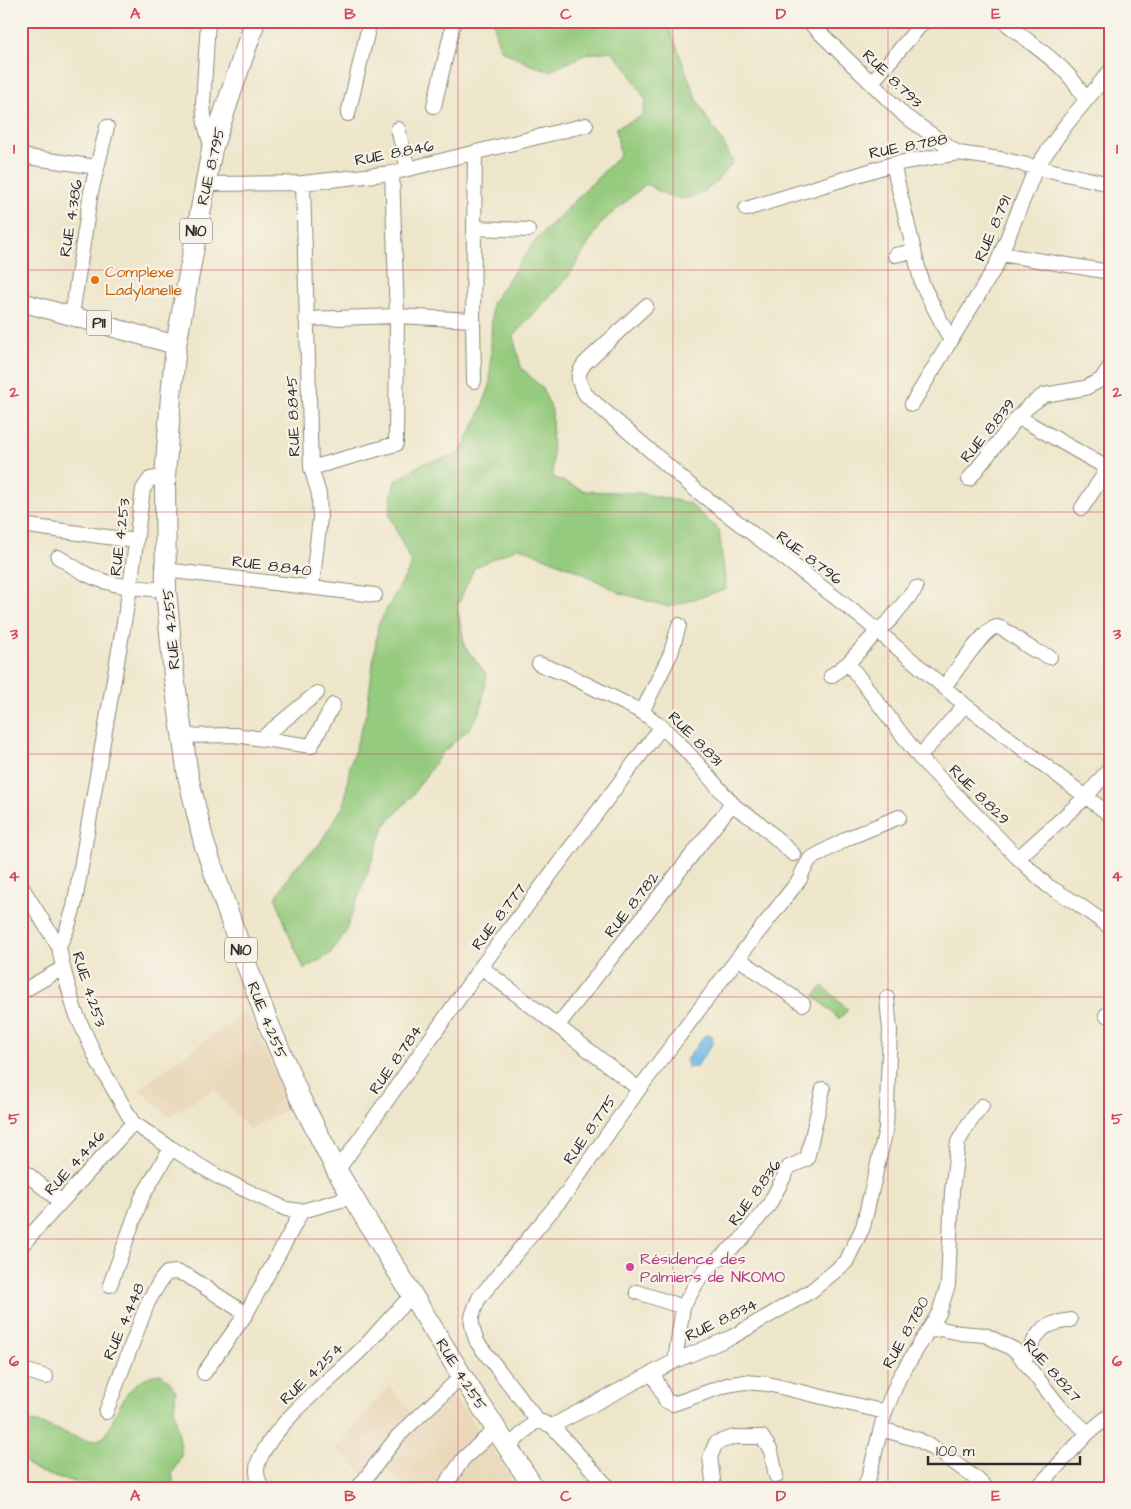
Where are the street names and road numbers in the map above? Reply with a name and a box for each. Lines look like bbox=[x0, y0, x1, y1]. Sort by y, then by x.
street label: RUE 8.793 bbox=[857, 44, 927, 113]
street label: RUE 8.795 bbox=[191, 125, 231, 207]
street label: RUE 8.788 bbox=[867, 128, 949, 164]
street label: RUE 8.846 bbox=[353, 135, 436, 171]
street label: RUE 4.386 bbox=[54, 178, 88, 258]
street label: RUE 8.791 bbox=[969, 192, 1017, 265]
road number: N10 bbox=[180, 218, 212, 244]
road number: P11 bbox=[86, 310, 112, 336]
street label: RUE 8.845 bbox=[281, 374, 305, 457]
street label: RUE 8.839 bbox=[955, 394, 1020, 467]
street label: RUE 4.253 bbox=[104, 497, 136, 577]
street label: RUE 8.796 bbox=[772, 526, 847, 590]
street label: RUE 8.840 bbox=[231, 550, 313, 582]
street label: RUE 4.255 bbox=[156, 587, 185, 670]
street label: RUE 8.831 bbox=[663, 706, 728, 771]
street label: RUE 8.829 bbox=[944, 760, 1014, 830]
street label: RUE 8.782 bbox=[599, 867, 665, 942]
street label: RUE 8.777 bbox=[466, 879, 531, 955]
road number: N10 bbox=[225, 938, 257, 962]
street label: RUE 4.253 bbox=[67, 949, 112, 1030]
street label: RUE 4.255 bbox=[242, 979, 293, 1063]
street label: RUE 8.784 bbox=[364, 1020, 428, 1099]
street label: RUE 8.775 bbox=[558, 1090, 622, 1169]
street label: RUE 4.446 bbox=[39, 1125, 110, 1200]
street label: RUE 8.836 bbox=[723, 1155, 786, 1230]
street label: RUE 4.448 bbox=[98, 1280, 150, 1363]
street label: RUE 8.834 bbox=[681, 1293, 762, 1347]
street label: RUE 8.780 bbox=[877, 1293, 935, 1372]
street label: RUE 4.255 bbox=[430, 1334, 492, 1415]
street label: RUE 8.827 bbox=[1018, 1334, 1086, 1408]
street label: RUE 4.254 bbox=[275, 1338, 348, 1410]

